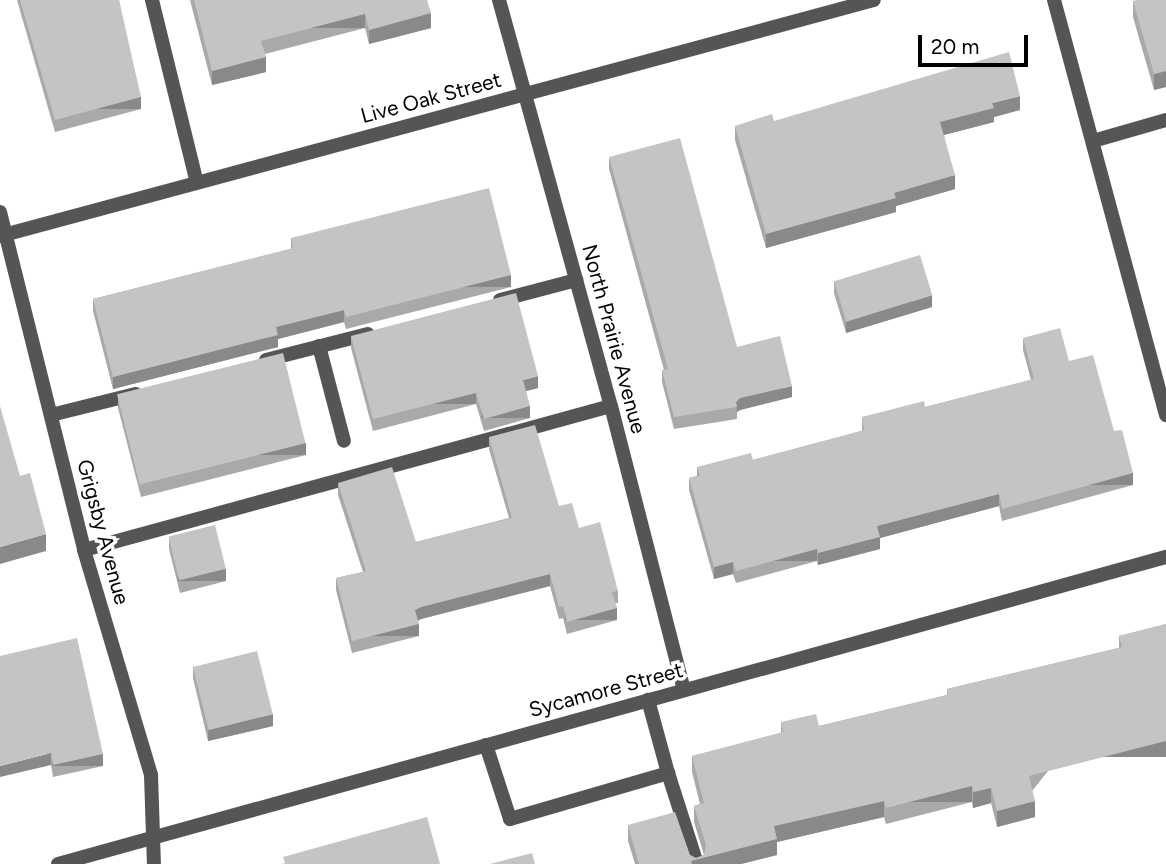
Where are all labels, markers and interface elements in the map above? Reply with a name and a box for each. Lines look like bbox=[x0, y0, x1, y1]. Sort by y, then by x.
scale bar bbox=[921, 21, 1031, 65]
text: 20 m bbox=[931, 34, 979, 59]
street label: Live Oak Street bbox=[358, 67, 504, 129]
street label: North Prairie Avenue bbox=[577, 242, 651, 436]
street label: Grigsby Avenue bbox=[72, 457, 134, 607]
street label: Sycamore Street bbox=[526, 657, 686, 723]

